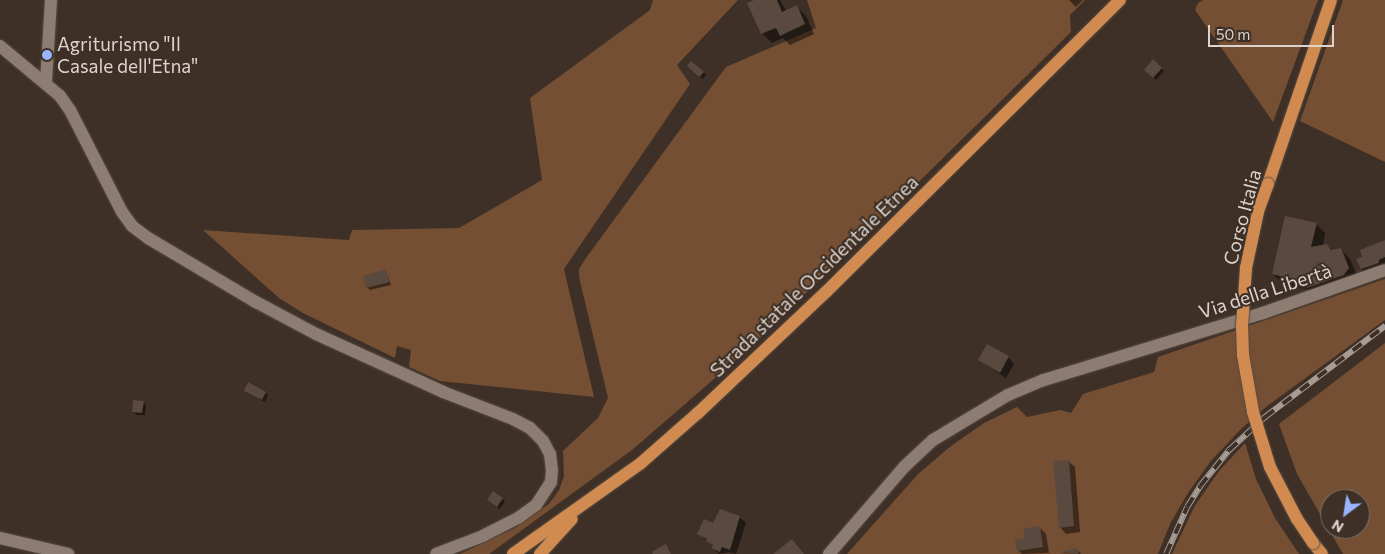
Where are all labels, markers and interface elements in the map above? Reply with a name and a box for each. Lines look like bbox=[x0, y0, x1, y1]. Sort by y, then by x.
scale bar bbox=[1210, 15, 1336, 47]
text: 50 m bbox=[1216, 25, 1250, 43]
place label: Agriturismo "Il Casale dell'Etna" bbox=[57, 33, 198, 77]
marker: Agriturismo "Il Casale dell'Etna" bbox=[41, 49, 53, 61]
street label: Corso Italia bbox=[1218, 167, 1266, 267]
street label: Strada statale Occidentale Etnea bbox=[705, 170, 923, 382]
street label: Via della Libertà bbox=[1196, 259, 1334, 323]
north arrow bbox=[1320, 489, 1370, 539]
text: N bbox=[1329, 516, 1346, 536]

